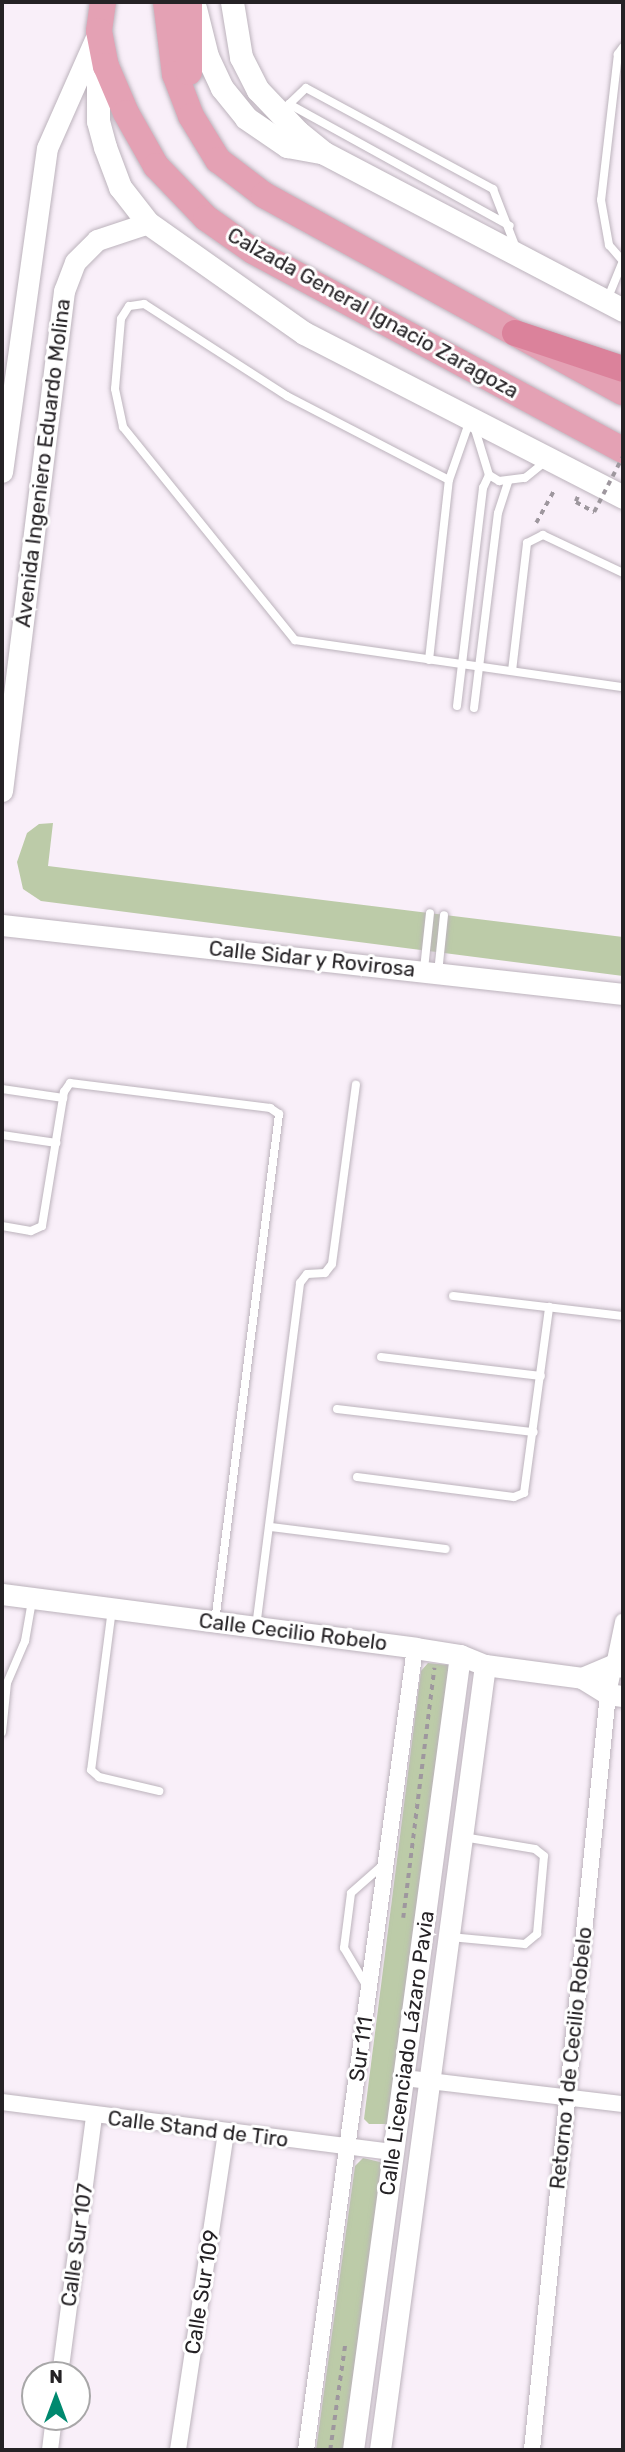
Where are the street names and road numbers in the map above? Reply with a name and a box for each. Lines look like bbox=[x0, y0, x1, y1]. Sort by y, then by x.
street label: Calzada General Ignacio Zaragoza bbox=[223, 222, 523, 404]
street label: Avenida Ingeniero Eduardo Molina bbox=[10, 297, 76, 629]
street label: Calle Sidar y Rovirosa bbox=[207, 936, 417, 982]
street label: Calle Cecilio Robelo bbox=[197, 1608, 389, 1656]
street label: Calle Licenciado Lázaro Pavia bbox=[375, 1909, 439, 2197]
street label: Retorno 1 de Cecilio Robelo bbox=[545, 1925, 597, 2191]
street label: Sur 111 bbox=[344, 2015, 378, 2083]
street label: Calle Stand de Tiro bbox=[106, 2105, 290, 2153]
street label: Calle Sur 107 bbox=[56, 2182, 98, 2308]
street label: Calle Sur 109 bbox=[180, 2228, 224, 2356]

